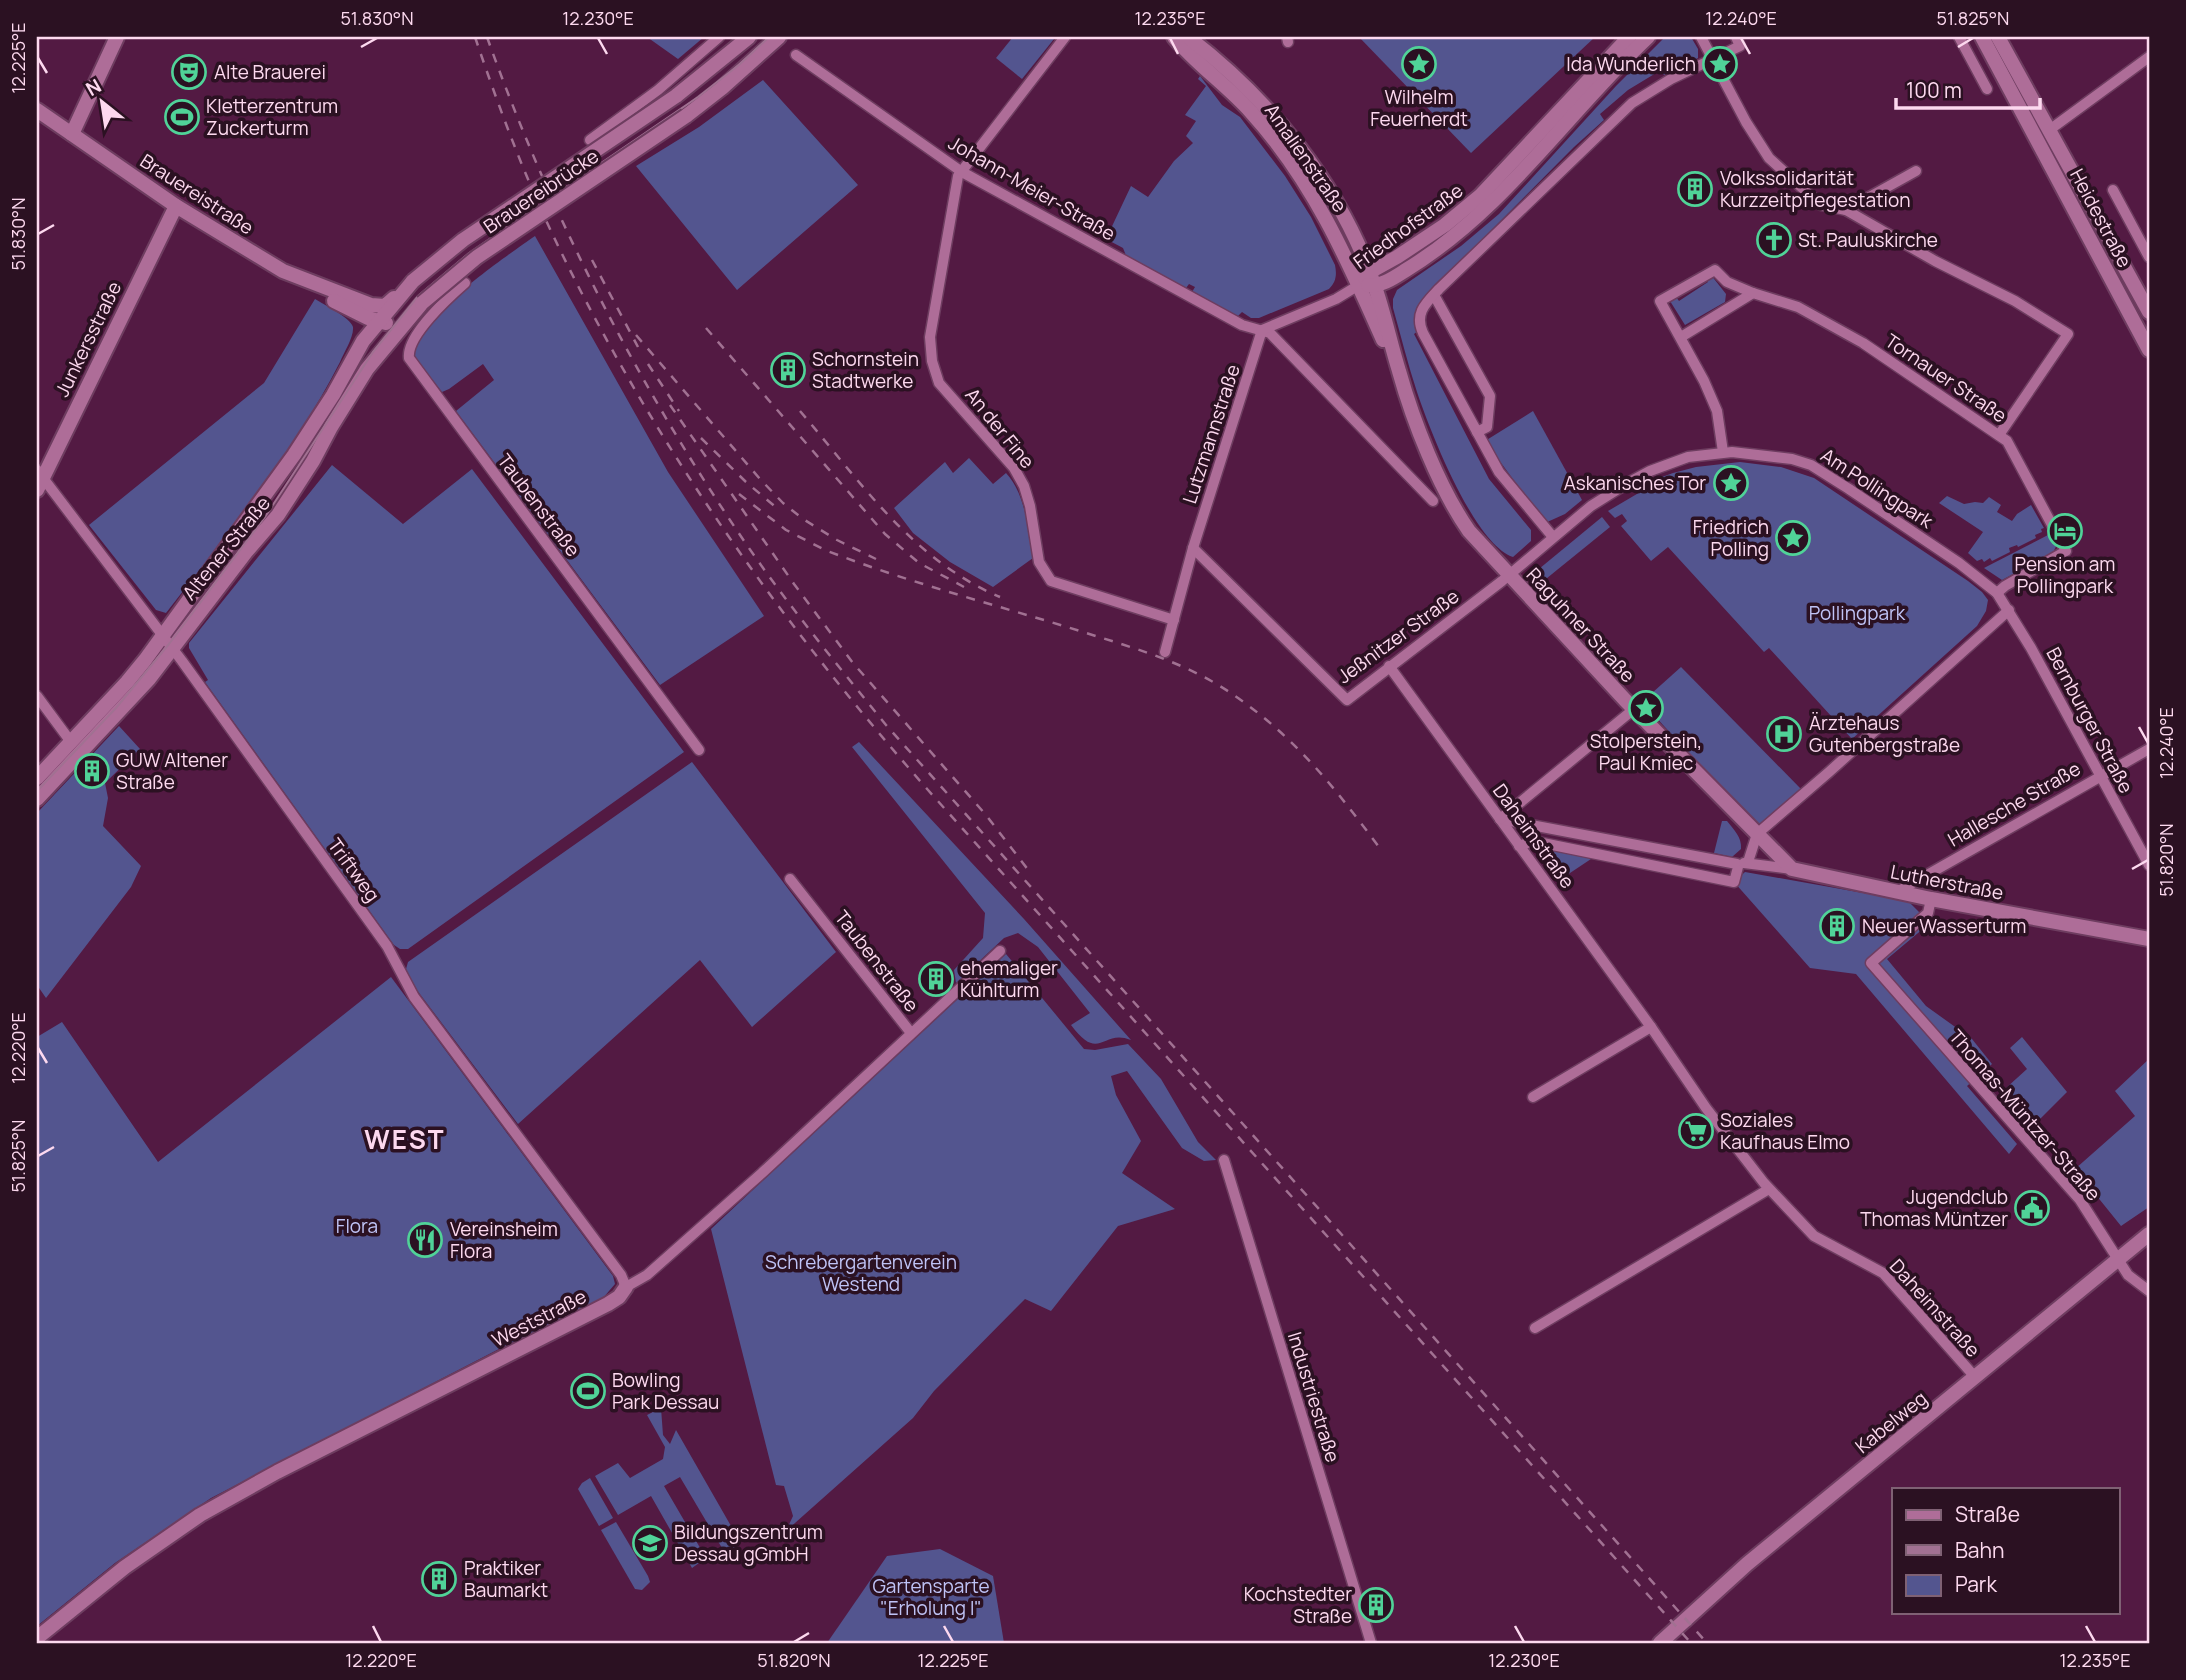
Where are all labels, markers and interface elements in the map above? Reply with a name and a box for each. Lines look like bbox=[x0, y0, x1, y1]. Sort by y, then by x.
text: 51.830°N bbox=[340, 6, 414, 30]
text: 12.230°E bbox=[562, 6, 634, 30]
text: 12.235°E bbox=[1135, 6, 1205, 30]
text: 12.240°E bbox=[1705, 6, 1777, 30]
text: 51.825°N bbox=[1937, 6, 2009, 30]
text: 12.225°E bbox=[6, 22, 30, 94]
place icon: Wilhelm Feuerherdt bbox=[1400, 45, 1438, 83]
place icon: Ida Wunderlich bbox=[1701, 45, 1739, 83]
place label: Ida Wunderlich bbox=[1566, 51, 1696, 77]
theatre icon: Alte Brauerei bbox=[170, 53, 208, 91]
place label: Alte Brauerei bbox=[214, 59, 326, 85]
north arrow bbox=[66, 66, 136, 136]
scale bar bbox=[1896, 66, 2039, 110]
text: N bbox=[81, 73, 106, 102]
text: 100 m bbox=[1906, 76, 1962, 104]
place label: Wilhelm Feuerherdt bbox=[1370, 84, 1468, 132]
place label: Kletterzentrum Zuckerturm bbox=[206, 93, 338, 141]
sports icon: Kletterzentrum Zuckerturm bbox=[163, 98, 201, 136]
street label: Amalienstraße bbox=[1259, 99, 1353, 217]
street label: Johann-Meier-Straße bbox=[944, 130, 1120, 246]
street label: Brauereibrücke bbox=[478, 143, 604, 239]
street label: Brauereistraße bbox=[135, 148, 259, 240]
street label: Heidestraße bbox=[2064, 164, 2138, 272]
place label: Volkssolidarität Kurzzeitpflegestation bbox=[1720, 165, 1911, 213]
building icon: Volkssolidarität Kurzzeitpflegestation bbox=[1676, 170, 1714, 208]
street label: Friedhofstraße bbox=[1348, 177, 1468, 275]
text: 51.830°N bbox=[6, 197, 30, 271]
church icon: St. Pauluskirche bbox=[1755, 221, 1793, 259]
place label: St. Pauluskirche bbox=[1798, 227, 1938, 253]
street label: Junkersstraße bbox=[49, 277, 127, 401]
street label: Tornauer Straße bbox=[1880, 328, 2012, 428]
place label: Schornstein Stadtwerke bbox=[812, 346, 919, 394]
building icon: Schornstein Stadtwerke bbox=[769, 351, 807, 389]
street label: Lutzmannstraße bbox=[1176, 361, 1246, 507]
street label: An der Fine bbox=[960, 382, 1040, 474]
street label: Am Pollingpark bbox=[1816, 442, 1938, 534]
street label: Taubenstraße bbox=[492, 448, 586, 562]
place icon: Askanisches Tor bbox=[1712, 464, 1750, 502]
place label: Askanisches Tor bbox=[1564, 470, 1706, 496]
street label: Altener Straße bbox=[176, 491, 276, 605]
hotel icon: Pension am Pollingpark bbox=[2046, 512, 2084, 550]
place label: Friedrich Polling bbox=[1693, 514, 1769, 562]
place icon: Friedrich Polling bbox=[1774, 519, 1812, 557]
place label: Pension am Pollingpark bbox=[2015, 551, 2115, 599]
street label: Raguhner Straße bbox=[1521, 562, 1641, 688]
street label: Jeßnitzer Straße bbox=[1332, 583, 1464, 689]
park label: Pollingpark bbox=[1809, 600, 1906, 626]
street label: Bernburger Straße bbox=[2041, 642, 2139, 798]
place icon: Stolperstein, Paul Kmiec bbox=[1627, 689, 1665, 727]
text: 12.240°E bbox=[2154, 707, 2178, 779]
place label: Ärztehaus Gutenbergstraße bbox=[1809, 710, 1960, 758]
hospital icon: Ärztehaus Gutenbergstraße bbox=[1765, 715, 1803, 753]
place label: Stolperstein, Paul Kmiec bbox=[1590, 728, 1702, 776]
place label: GUW Altener Straße bbox=[116, 747, 228, 795]
building icon: GUW Altener Straße bbox=[73, 752, 111, 790]
street label: Hallesche Straße bbox=[1943, 755, 2085, 853]
street label: Daheimstraße bbox=[1487, 778, 1581, 894]
text: 51.820°N bbox=[2154, 823, 2178, 897]
street label: Triftweg bbox=[322, 833, 386, 907]
street label: Lutherstraße bbox=[1888, 858, 2006, 906]
street label: Taubenstraße bbox=[829, 905, 925, 1017]
building icon: Neuer Wasserturm bbox=[1818, 907, 1856, 945]
place label: Neuer Wasserturm bbox=[1862, 913, 2026, 939]
place label: ehemaliger Kühlturm bbox=[960, 955, 1058, 1003]
building icon: ehemaliger Kühlturm bbox=[917, 960, 955, 998]
text: 12.220°E bbox=[6, 1012, 30, 1084]
street label: Thomas-Müntzer-Straße bbox=[1943, 1024, 2107, 1206]
place label: Soziales Kaufhaus Elmo bbox=[1720, 1107, 1850, 1155]
supermarket icon: Soziales Kaufhaus Elmo bbox=[1677, 1112, 1715, 1150]
text: 51.825°N bbox=[6, 1120, 30, 1192]
district label: WEST bbox=[364, 1121, 446, 1157]
place label: Jugendclub Thomas Müntzer bbox=[1860, 1184, 2008, 1232]
public building icon: Jugendclub Thomas Müntzer bbox=[2013, 1189, 2051, 1227]
park label: Flora bbox=[336, 1213, 378, 1239]
place label: Vereinsheim Flora bbox=[450, 1216, 558, 1264]
restaurant icon: Vereinsheim Flora bbox=[406, 1221, 444, 1259]
park label: Schrebergartenverein Westend bbox=[765, 1249, 957, 1297]
street label: Daheimstraße bbox=[1884, 1253, 1986, 1363]
street label: Weststraße bbox=[487, 1283, 591, 1353]
street label: Industriestraße bbox=[1282, 1329, 1346, 1465]
place label: Bowling Park Dessau bbox=[612, 1367, 719, 1415]
sports icon: Bowling Park Dessau bbox=[569, 1372, 607, 1410]
street label: Kabelweg bbox=[1850, 1385, 1932, 1459]
legend bbox=[1892, 1488, 2120, 1614]
text: Straße bbox=[1955, 1500, 2020, 1528]
place label: Bildungszentrum Dessau gGmbH bbox=[674, 1519, 823, 1567]
school or university icon: Bildungszentrum Dessau gGmbH bbox=[631, 1524, 669, 1562]
text: Bahn bbox=[1955, 1536, 2005, 1564]
place label: Praktiker Baumarkt bbox=[464, 1555, 548, 1603]
building icon: Praktiker Baumarkt bbox=[420, 1560, 458, 1598]
text: Park bbox=[1955, 1570, 1997, 1598]
park label: Gartensparte "Erholung I" bbox=[872, 1573, 990, 1621]
place label: Kochstedter Straße bbox=[1244, 1581, 1352, 1629]
building icon: Kochstedter Straße bbox=[1357, 1586, 1395, 1624]
text: 12.220°E bbox=[345, 1648, 417, 1672]
text: 51.820°N bbox=[757, 1648, 831, 1672]
text: 12.225°E bbox=[917, 1648, 989, 1672]
text: 12.230°E bbox=[1488, 1648, 1560, 1672]
text: 12.235°E bbox=[2060, 1648, 2130, 1672]

